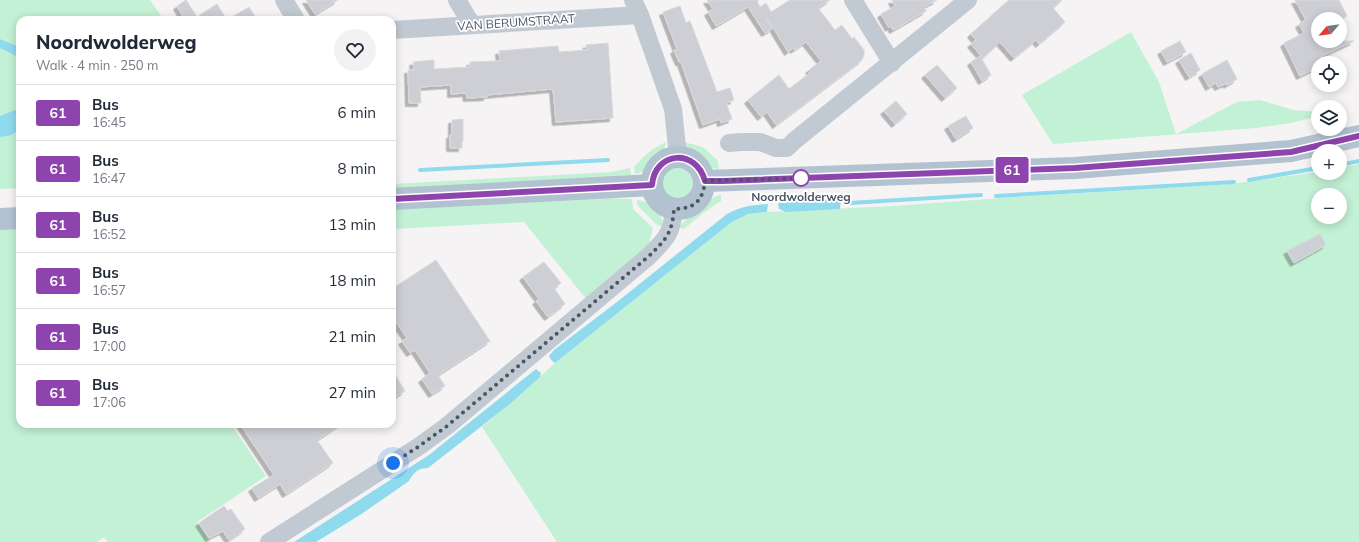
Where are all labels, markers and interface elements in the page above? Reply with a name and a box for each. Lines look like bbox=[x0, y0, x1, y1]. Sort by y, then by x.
street label: VAN BERUMSTRAAT bbox=[457, 10, 576, 34]
north arrow bbox=[1311, 12, 1347, 48]
map controls bbox=[1311, 12, 1347, 224]
button: heart bbox=[334, 29, 376, 71]
text: Noordwolderweg bbox=[36, 30, 196, 54]
button: locate bbox=[1311, 56, 1347, 92]
text: Walk · 4 min · 250 m bbox=[36, 57, 158, 73]
text: Bus bbox=[92, 95, 119, 114]
button: layers bbox=[1311, 100, 1347, 136]
text: 6 min bbox=[338, 103, 376, 122]
text: 61 bbox=[50, 104, 66, 122]
text: 16:45 bbox=[92, 114, 126, 130]
button: + bbox=[1311, 144, 1347, 180]
text: Bus bbox=[92, 151, 119, 170]
line badge: 61 bbox=[994, 157, 1030, 183]
text: 8 min bbox=[338, 159, 376, 178]
text: 61 bbox=[50, 160, 66, 178]
text: 61 bbox=[1004, 161, 1020, 179]
marker: Noordwolderweg bbox=[792, 169, 810, 187]
text: 16:47 bbox=[92, 170, 126, 186]
button: − bbox=[1311, 188, 1347, 224]
place label: Noordwolderweg bbox=[751, 189, 851, 204]
text: Bus bbox=[92, 207, 119, 226]
text: 13 min bbox=[329, 215, 376, 234]
text: 61 bbox=[50, 216, 66, 234]
text: 16:52 bbox=[92, 226, 126, 242]
text: Bus bbox=[92, 263, 119, 282]
text: 18 min bbox=[329, 271, 376, 290]
text: 61 bbox=[50, 272, 66, 290]
text: 16:57 bbox=[92, 282, 126, 298]
text: Bus bbox=[92, 319, 119, 338]
text: 21 min bbox=[329, 327, 376, 346]
text: 61 bbox=[50, 328, 66, 346]
text: 17:00 bbox=[92, 338, 126, 354]
text: Bus bbox=[92, 375, 119, 394]
text: 27 min bbox=[329, 383, 376, 402]
text: 61 bbox=[50, 384, 66, 402]
text: 17:06 bbox=[92, 394, 126, 410]
your location bbox=[383, 453, 403, 473]

